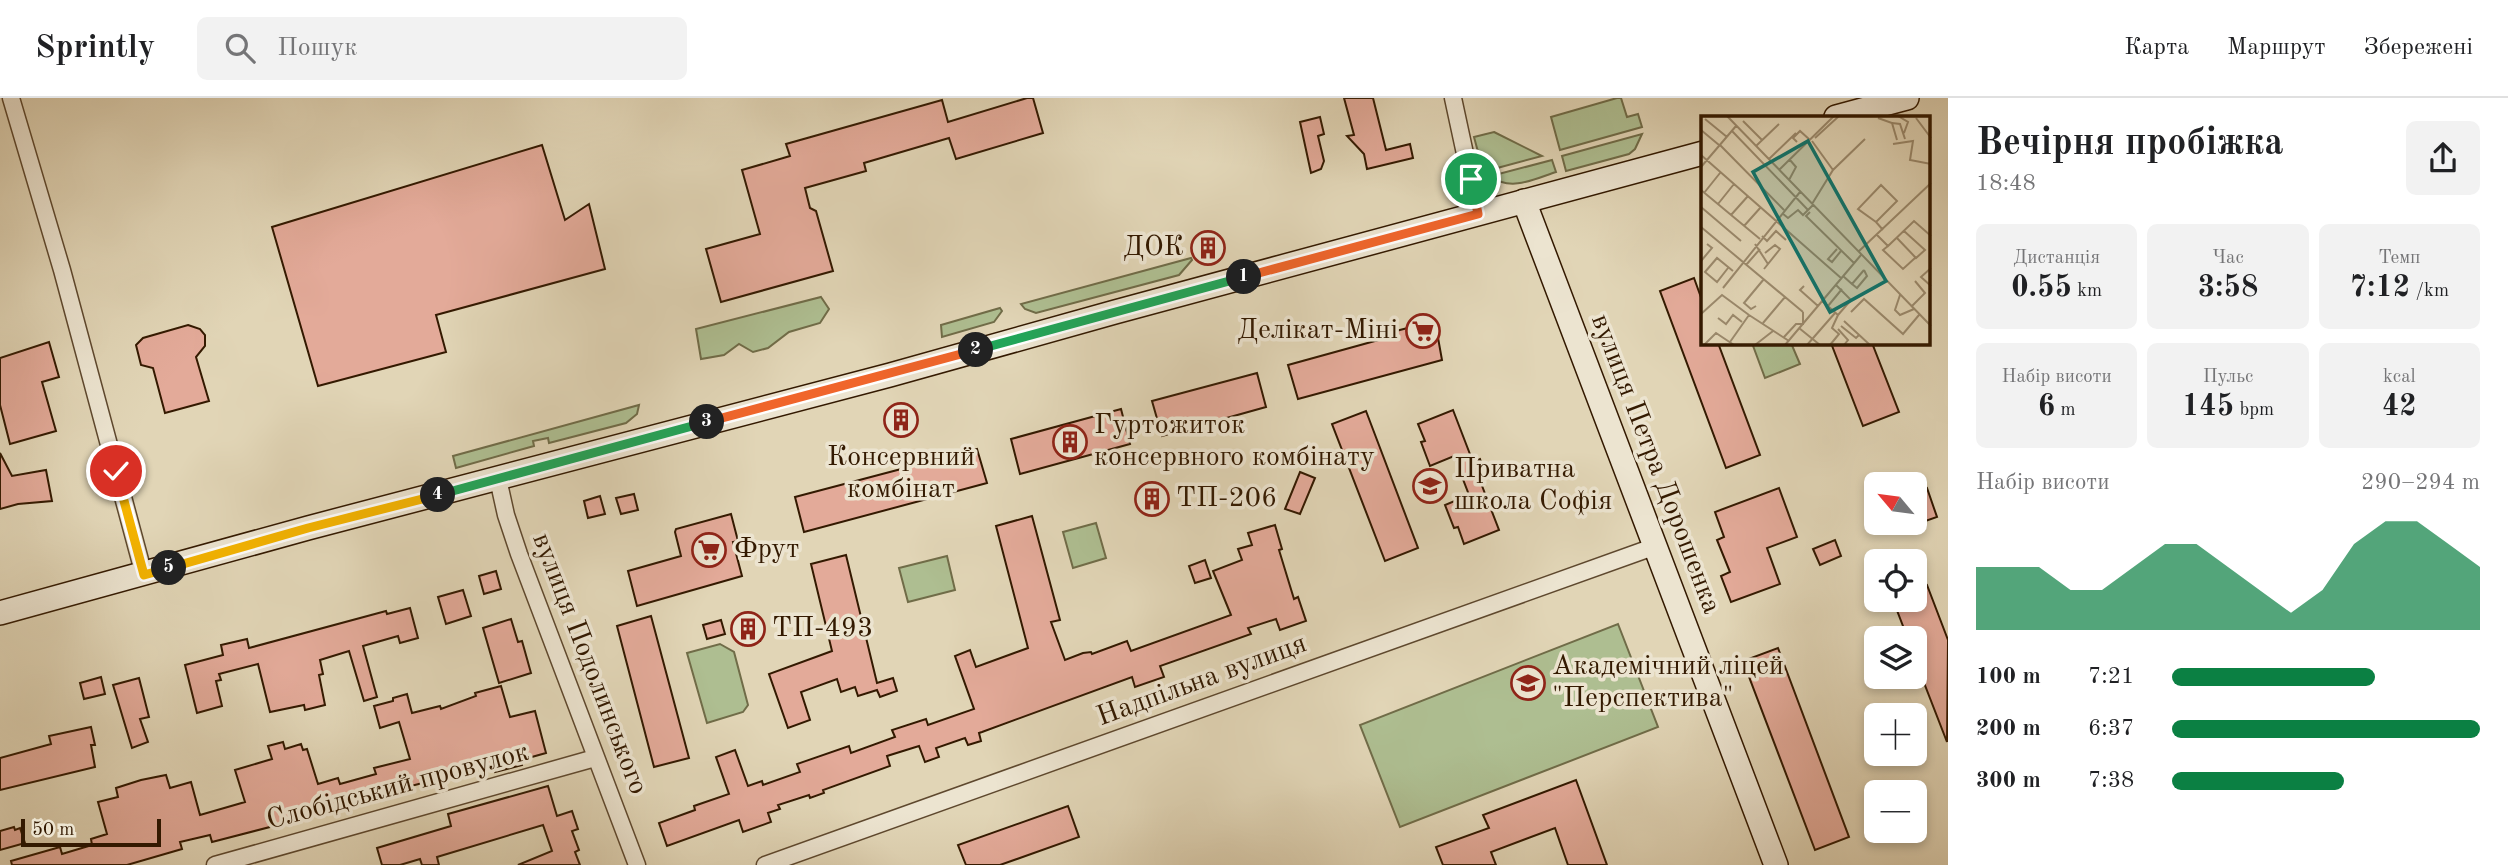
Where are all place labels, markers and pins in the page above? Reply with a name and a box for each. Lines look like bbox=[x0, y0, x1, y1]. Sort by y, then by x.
pin bbox=[1441, 149, 1501, 209]
building icon: ДОК bbox=[1189, 229, 1227, 267]
place label: ДОК bbox=[1123, 234, 1184, 262]
pin: 1 bbox=[1226, 260, 1262, 294]
supermarket icon: Делікат-Міні bbox=[1404, 312, 1442, 350]
place label: Делікат-Міні bbox=[1237, 317, 1398, 345]
pin: 2 bbox=[958, 332, 993, 368]
building icon: Консервний комбінат bbox=[882, 401, 920, 439]
pin: 3 bbox=[690, 404, 724, 440]
place label: Гуртожиток консервного комбінату bbox=[1094, 412, 1375, 472]
building icon: Гуртожиток консервного комбінату bbox=[1051, 423, 1089, 461]
pin bbox=[86, 441, 146, 501]
place label: Консервний комбінат bbox=[827, 444, 975, 504]
place label: Приватна школа Софія bbox=[1454, 456, 1612, 516]
school or university icon: Приватна школа Софія bbox=[1411, 467, 1449, 505]
pin: 4 bbox=[420, 478, 456, 512]
building icon: ТП-206 bbox=[1133, 480, 1171, 518]
place label: ТП-206 bbox=[1176, 485, 1277, 513]
supermarket icon: Фрут bbox=[690, 531, 728, 569]
place label: Фрут bbox=[734, 536, 799, 564]
pin: 5 bbox=[152, 550, 186, 586]
building icon: ТП-493 bbox=[729, 610, 767, 648]
place label: ТП-493 bbox=[772, 615, 873, 643]
place label: Академічний ліцей "Перспектива" bbox=[1552, 653, 1784, 713]
school or university icon: Академічний ліцей "Перспектива" bbox=[1509, 664, 1547, 702]

